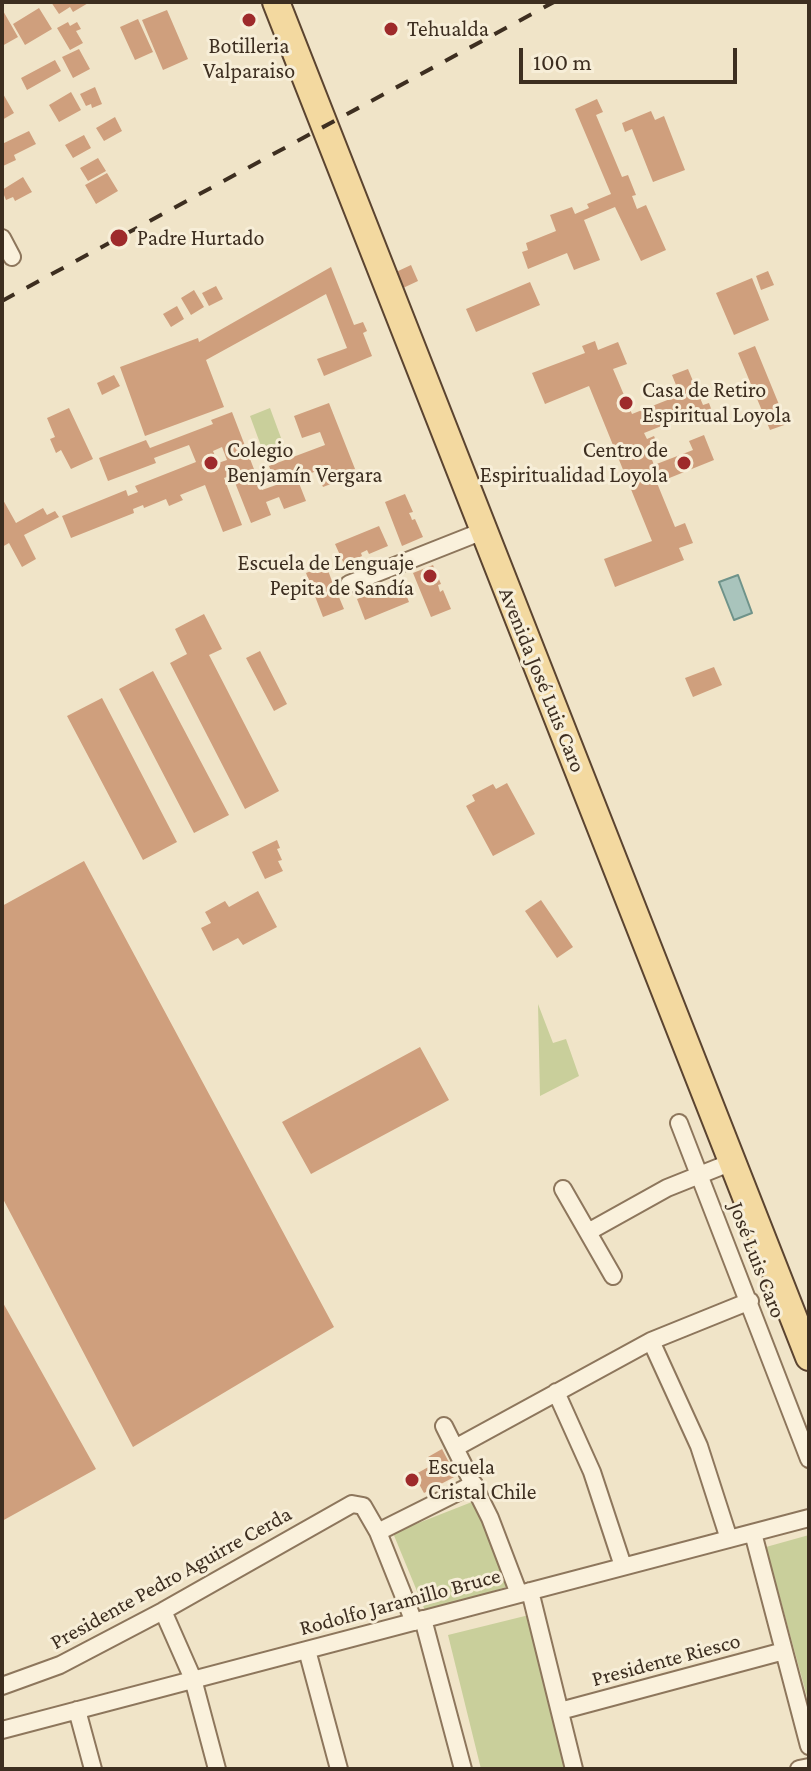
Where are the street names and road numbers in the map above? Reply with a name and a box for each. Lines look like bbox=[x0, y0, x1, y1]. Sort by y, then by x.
street label: Avenida José Luis Caro bbox=[493, 584, 591, 776]
street label: José Luis Caro bbox=[723, 1198, 791, 1322]
street label: Presidente Pedro Aguirre Cerda bbox=[46, 1501, 296, 1655]
street label: Rodolfo Jaramillo Bruce bbox=[297, 1562, 503, 1642]
street label: Presidente Riesco bbox=[589, 1627, 743, 1693]

